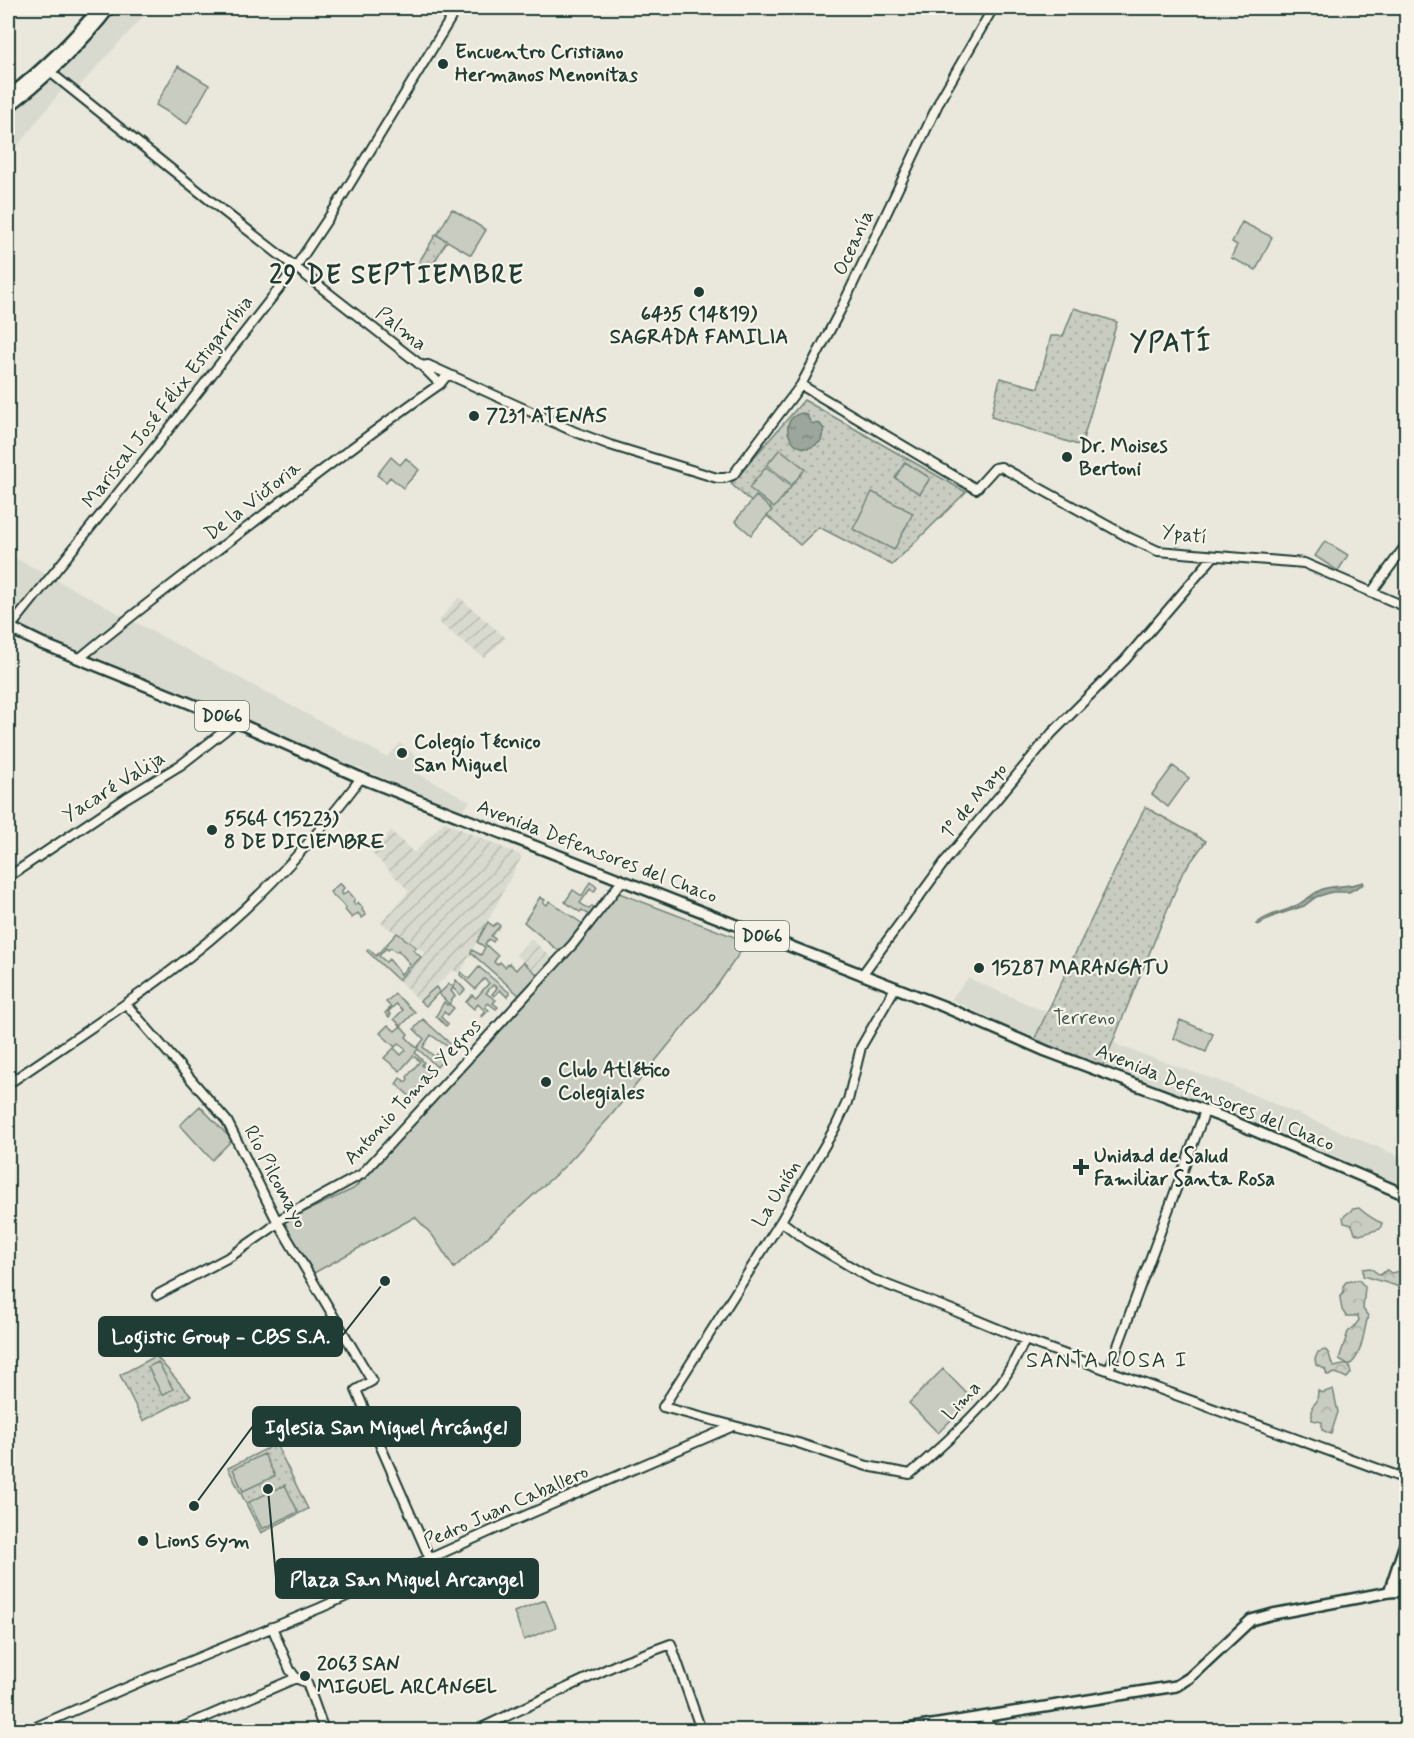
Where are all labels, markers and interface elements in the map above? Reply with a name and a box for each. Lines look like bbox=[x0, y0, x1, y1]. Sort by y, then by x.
place label: Encuentro Cristiano Hermanos Menonitas bbox=[455, 39, 638, 89]
marker: Encuentro Cristiano Hermanos Menonitas bbox=[436, 57, 450, 71]
street label: Oceanía bbox=[827, 206, 881, 280]
district label: 29 DE SEPTIEMBRE bbox=[269, 259, 525, 293]
marker: 6435 (14819) SAGRADA FAMILIA bbox=[692, 285, 706, 299]
street label: Mariscal José Félix Estigarribia bbox=[76, 290, 260, 514]
street label: Palma bbox=[370, 301, 432, 357]
place label: 6435 (14819) SAGRADA FAMILIA bbox=[610, 301, 788, 351]
district label: YPATÍ bbox=[1130, 325, 1212, 361]
place label: 7231 ATENAS bbox=[486, 403, 607, 430]
marker: 7231 ATENAS bbox=[467, 409, 481, 423]
place label: Dr. Moises Bertoni bbox=[1079, 433, 1168, 483]
marker: Dr. Moises Bertoni bbox=[1060, 450, 1074, 464]
street label: De la Victoria bbox=[199, 454, 308, 547]
street label: Ypatí bbox=[1159, 518, 1209, 552]
road number: D066 bbox=[195, 701, 249, 731]
place label: Colegio Técnico San Miguel bbox=[414, 729, 541, 779]
street label: Yacaré Valija bbox=[58, 745, 170, 829]
marker: Colegio Técnico San Miguel bbox=[395, 746, 409, 760]
street label: 1º de Mayo bbox=[934, 757, 1014, 845]
street label: Avenida Defensores del Chaco bbox=[473, 794, 721, 910]
place label: 5564 (15223) 8 DE DICIEMBRE bbox=[224, 806, 385, 856]
marker: 5564 (15223) 8 DE DICIEMBRE bbox=[205, 823, 219, 837]
road number: D066 bbox=[735, 921, 789, 951]
place label: 15287 MARANGATU bbox=[991, 955, 1169, 982]
marker: 15287 MARANGATU bbox=[972, 961, 986, 975]
park label: Terreno bbox=[1053, 1005, 1115, 1032]
street label: Antonio Tomas Yegros bbox=[338, 1013, 490, 1172]
street label: Avenida Defensores del Chaco bbox=[1092, 1038, 1338, 1158]
place label: Club Atlético Colegiales bbox=[558, 1057, 670, 1109]
marker: Club Atlético Colegiales bbox=[539, 1075, 553, 1089]
street label: Río Pilcomayo bbox=[237, 1121, 313, 1233]
place label: Unidad de Salud Familiar Santa Rosa bbox=[1094, 1143, 1275, 1193]
street label: La Unión bbox=[746, 1155, 808, 1233]
marker: Unidad de Salud Familiar Santa Rosa bbox=[1072, 1158, 1090, 1176]
callout: Logistic Group - CBS S.A. bbox=[99, 1317, 342, 1356]
text: Logistic Group - CBS S.A. bbox=[112, 1323, 330, 1353]
district label: SANTA ROSA I bbox=[1026, 1347, 1188, 1375]
street label: Lima bbox=[937, 1375, 987, 1427]
callout: Iglesia San Miguel Arcángel bbox=[253, 1407, 520, 1446]
text: Iglesia San Miguel Arcángel bbox=[265, 1414, 507, 1444]
street label: Pedro Juan Caballero bbox=[419, 1458, 593, 1556]
place label: Lions Gym bbox=[155, 1528, 250, 1555]
marker: Lions Gym bbox=[136, 1534, 150, 1548]
callout: Plaza San Miguel Arcangel bbox=[276, 1559, 538, 1598]
text: Plaza San Miguel Arcangel bbox=[290, 1566, 524, 1596]
place label: 2063 SAN MIGUEL ARCANGEL bbox=[317, 1651, 497, 1701]
marker: 2063 SAN MIGUEL ARCANGEL bbox=[298, 1669, 312, 1683]

